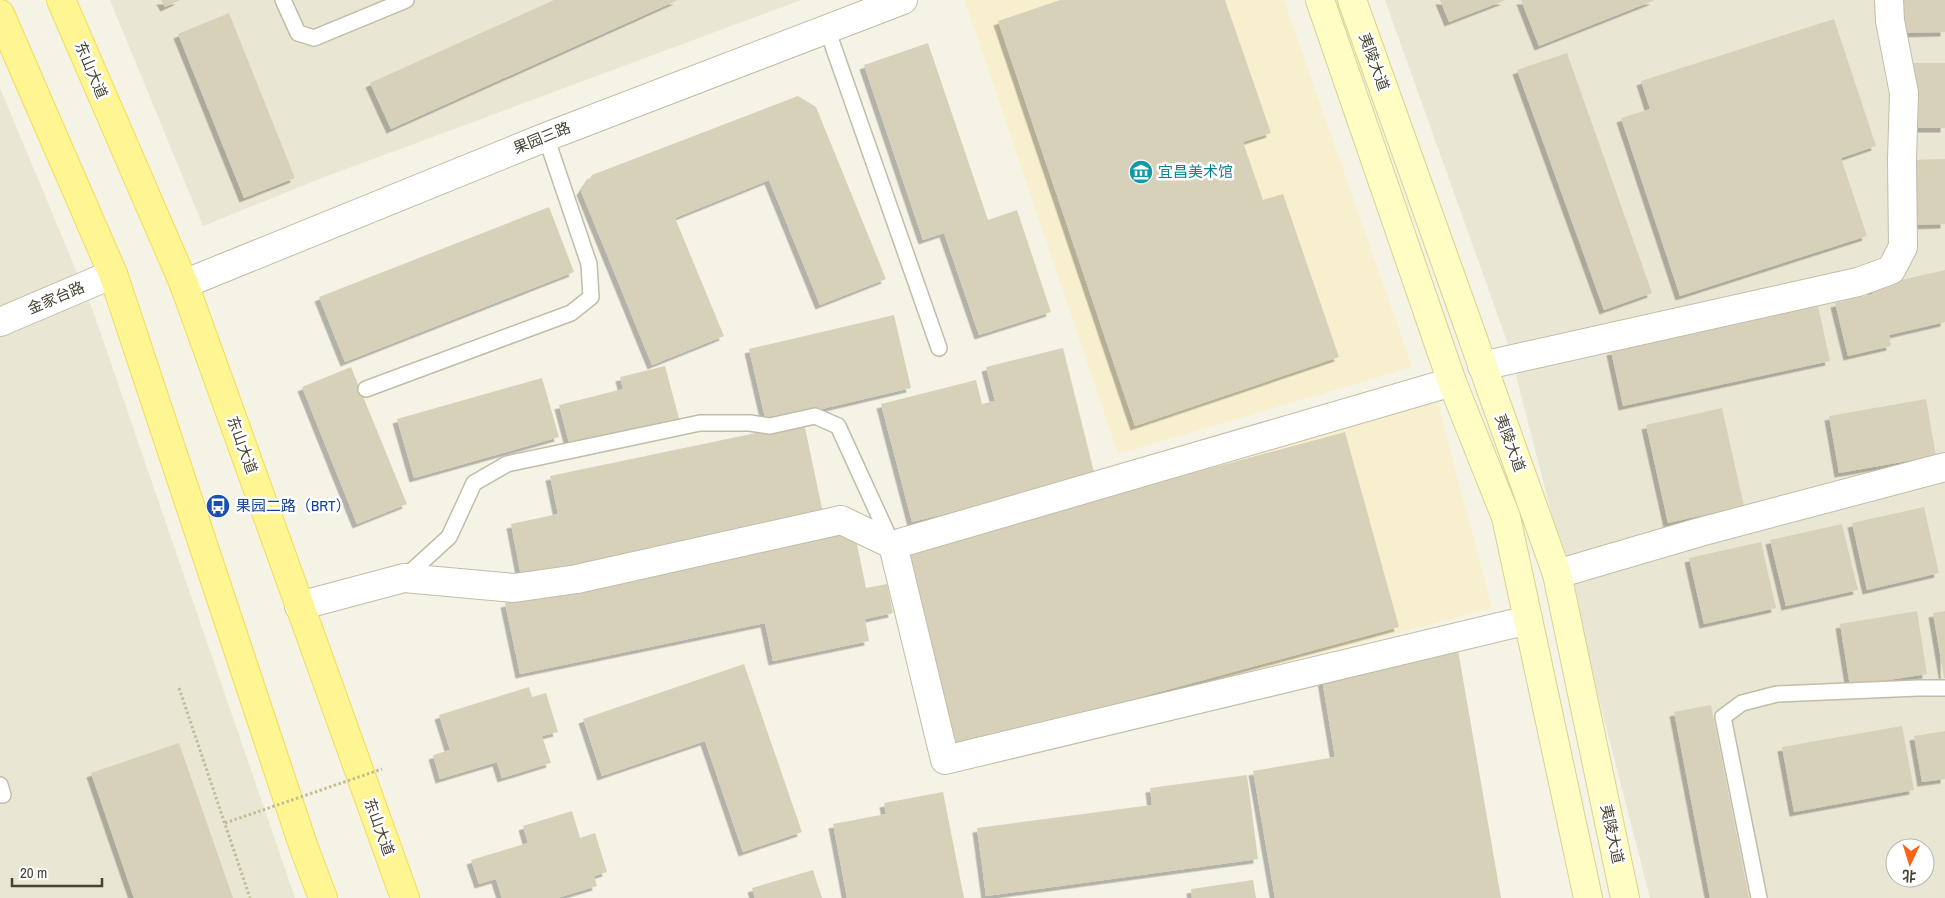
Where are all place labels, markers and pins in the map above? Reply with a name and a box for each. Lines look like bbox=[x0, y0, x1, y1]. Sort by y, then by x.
museum icon: 宜昌美术馆 bbox=[1128, 159, 1154, 185]
place label: 宜昌美术馆 bbox=[1158, 161, 1233, 182]
bus stop icon: 果园二路（BRT） bbox=[205, 493, 231, 519]
place label: 果园二路（BRT） bbox=[236, 495, 350, 516]

